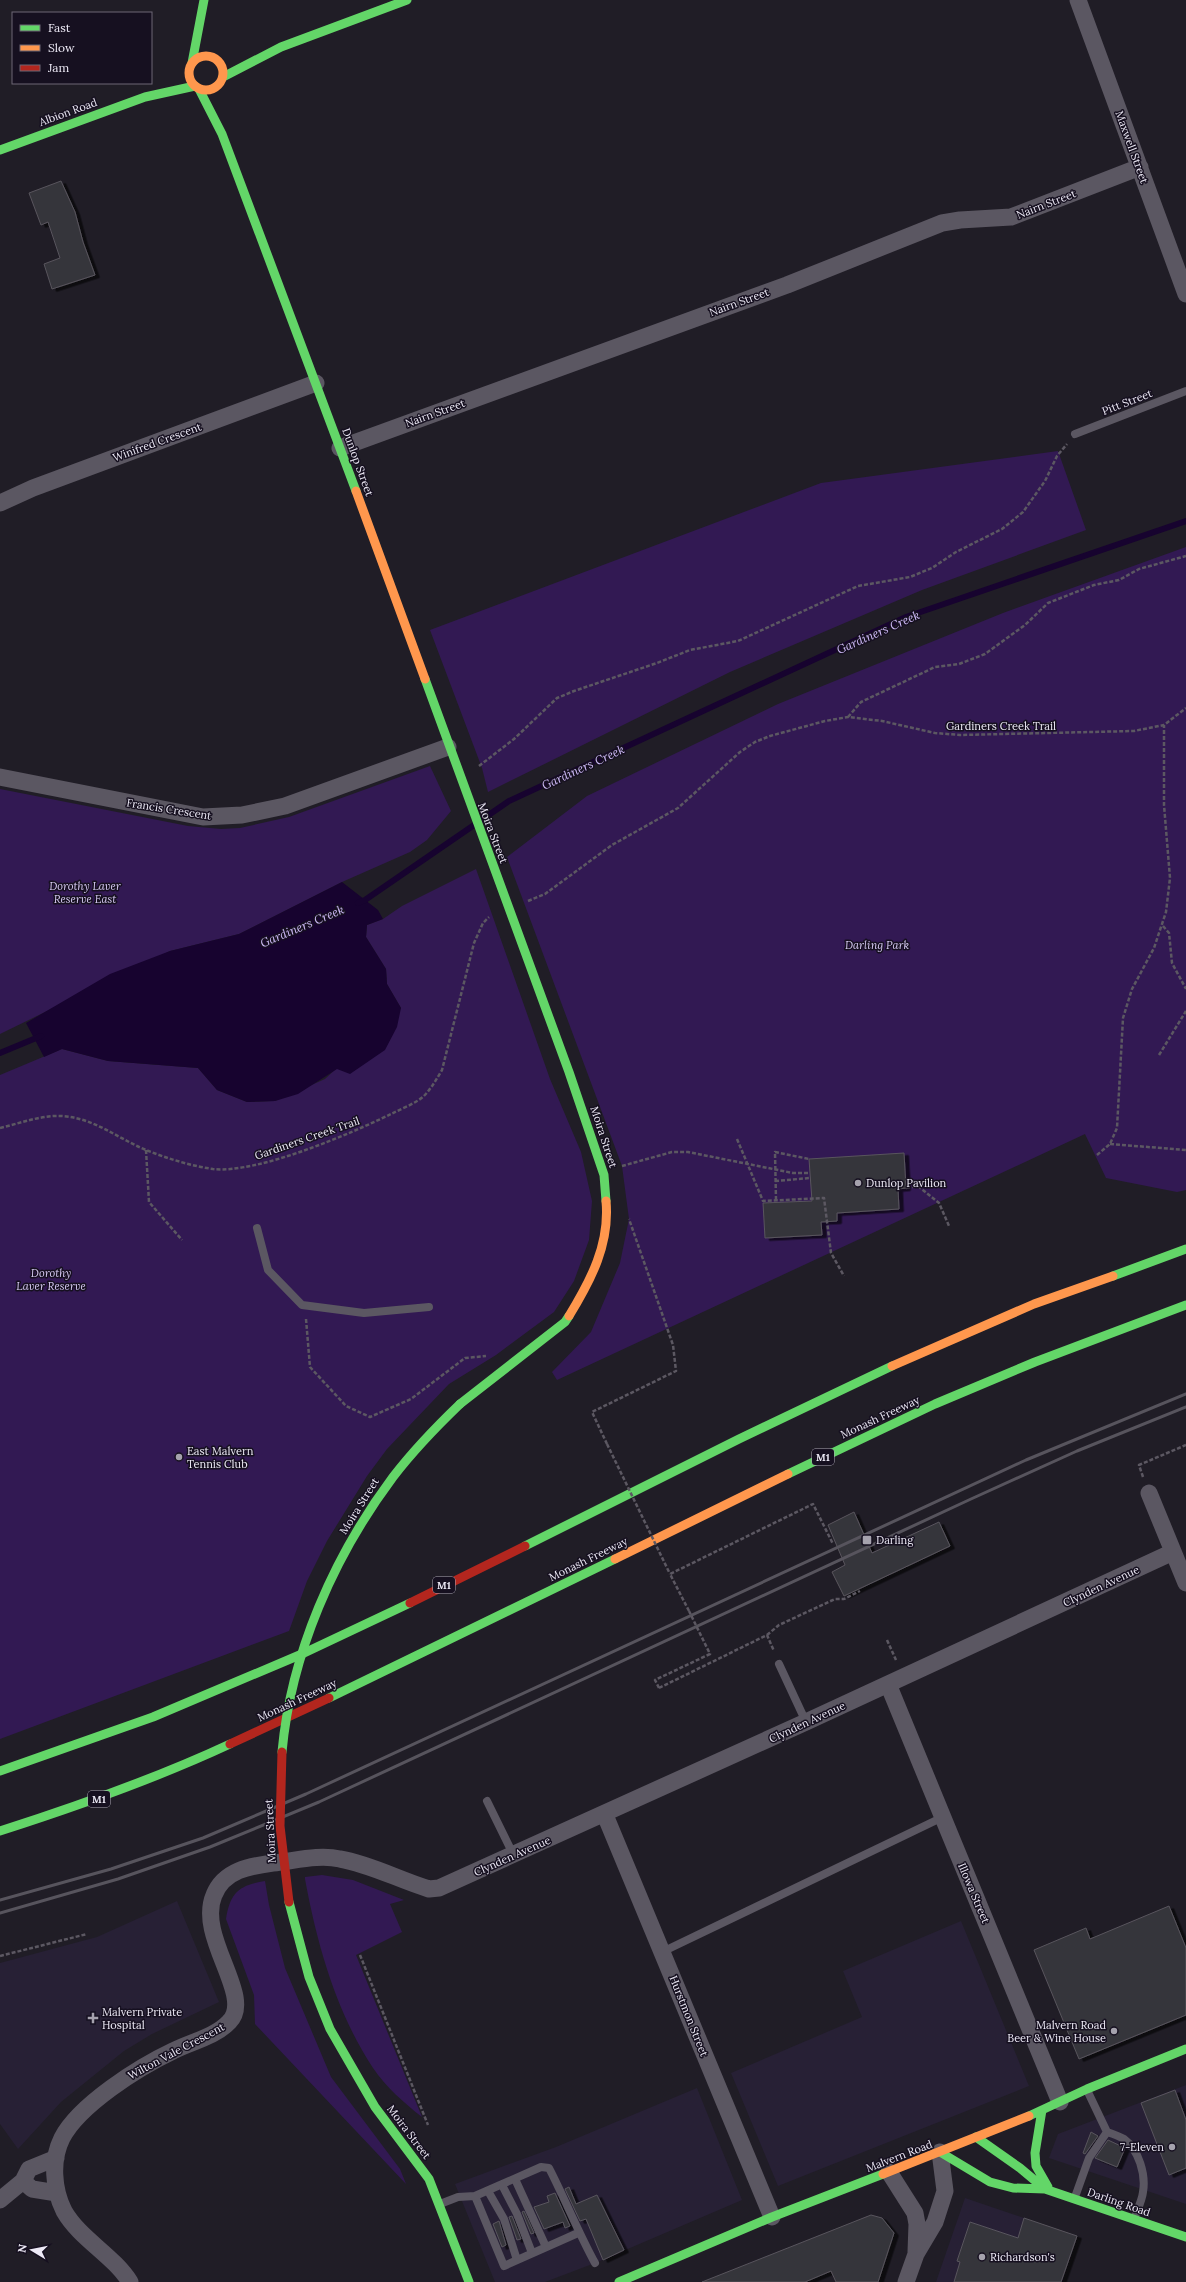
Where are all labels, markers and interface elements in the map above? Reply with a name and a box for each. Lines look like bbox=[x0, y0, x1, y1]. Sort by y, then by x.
legend bbox=[12, 12, 152, 84]
text: Fast bbox=[48, 20, 71, 35]
text: Slow bbox=[48, 40, 75, 55]
text: Jam bbox=[47, 60, 69, 75]
street label: Albion Road bbox=[36, 95, 99, 129]
street label: Maxwell Street bbox=[1112, 109, 1152, 186]
street label: Nairn Street bbox=[1014, 186, 1078, 222]
street label: Nairn Street bbox=[707, 284, 772, 319]
street label: Pitt Street bbox=[1100, 386, 1155, 418]
street label: Nairn Street bbox=[403, 395, 468, 430]
street label: Winifred Crescent bbox=[111, 419, 204, 465]
street label: Dunlop Street bbox=[339, 426, 377, 499]
water label: Gardiners Creek bbox=[834, 607, 922, 657]
street label: Gardiners Creek Trail bbox=[946, 719, 1056, 733]
water label: Gardiners Creek bbox=[539, 741, 627, 793]
street label: Francis Crescent bbox=[125, 795, 213, 823]
street label: Moira Street bbox=[475, 801, 511, 866]
park label: Dorothy Laver Reserve East bbox=[49, 879, 122, 906]
water label: Gardiners Creek bbox=[258, 902, 346, 950]
park label: Darling Park bbox=[845, 938, 909, 952]
street label: Moira Street bbox=[587, 1104, 621, 1170]
street label: Gardiners Creek Trail bbox=[253, 1113, 361, 1163]
place label: Dunlop Pavilion bbox=[866, 1176, 947, 1190]
marker: Dunlop Pavilion bbox=[853, 1178, 863, 1188]
park label: Dorothy Laver Reserve bbox=[16, 1266, 86, 1293]
street label: Monash Freeway bbox=[838, 1392, 922, 1441]
place label: East Malvern Tennis Club bbox=[187, 1444, 254, 1471]
road number: M1 bbox=[812, 1449, 834, 1465]
marker: East Malvern Tennis Club bbox=[174, 1452, 184, 1462]
street label: Moira Street bbox=[336, 1475, 382, 1537]
place label: Darling bbox=[876, 1533, 914, 1547]
street label: Monash Freeway bbox=[546, 1534, 630, 1584]
marker: Darling bbox=[861, 1534, 873, 1546]
street label: Clynden Avenue bbox=[1061, 1562, 1141, 1610]
road number: M1 bbox=[433, 1577, 455, 1593]
street label: Monash Freeway bbox=[255, 1675, 339, 1724]
street label: Clynden Avenue bbox=[767, 1698, 847, 1746]
road number: M1 bbox=[88, 1791, 110, 1807]
street label: Moira Street bbox=[261, 1798, 279, 1863]
street label: Clynden Avenue bbox=[471, 1833, 553, 1879]
street label: Illowa Street bbox=[955, 1861, 993, 1926]
street label: Hurstmon Street bbox=[666, 1973, 712, 2059]
place label: Malvern Private Hospital bbox=[102, 2005, 182, 2032]
marker: Malvern Private Hospital bbox=[87, 2012, 99, 2024]
place label: Malvern Road Beer & Wine House bbox=[1007, 2018, 1106, 2045]
street label: Wilton Vale Crescent bbox=[125, 2019, 227, 2082]
marker: Malvern Road Beer & Wine House bbox=[1109, 2026, 1119, 2036]
street label: Moira Street bbox=[384, 2102, 434, 2162]
street label: Malvern Road bbox=[864, 2137, 935, 2175]
place label: 7-Eleven bbox=[1120, 2140, 1164, 2154]
marker: 7-Eleven bbox=[1167, 2142, 1177, 2152]
street label: Darling Road bbox=[1086, 2185, 1153, 2219]
north arrow bbox=[12, 2230, 52, 2270]
text: N bbox=[15, 2242, 30, 2254]
place label: Richardson's bbox=[990, 2250, 1055, 2264]
marker: Richardson's bbox=[977, 2252, 987, 2262]

